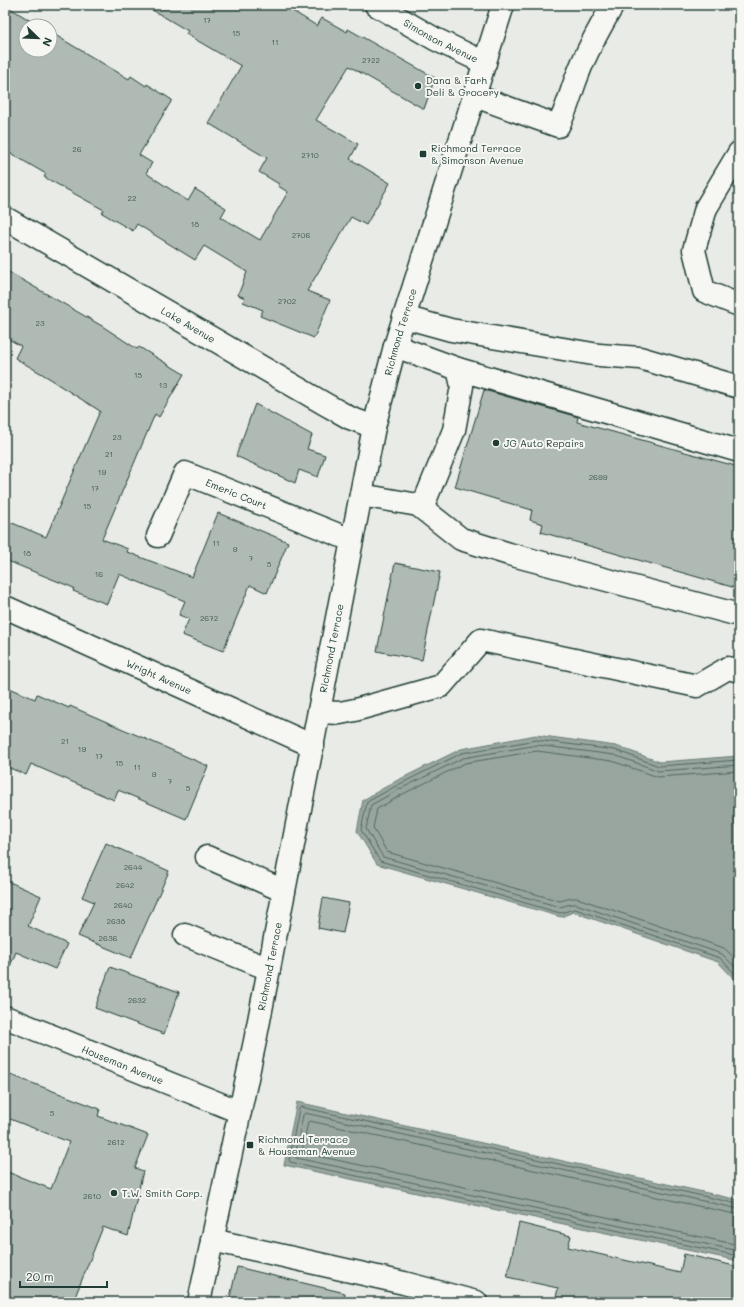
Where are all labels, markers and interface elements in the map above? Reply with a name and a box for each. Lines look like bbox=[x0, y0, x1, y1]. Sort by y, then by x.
house number: 17 bbox=[203, 15, 212, 25]
street label: Simonson Avenue bbox=[401, 15, 480, 66]
north arrow bbox=[18, 18, 58, 58]
house number: 15 bbox=[232, 28, 240, 38]
text: N bbox=[39, 35, 56, 49]
house number: 11 bbox=[271, 37, 279, 47]
house number: 2722 bbox=[362, 55, 380, 65]
place label: Dana & Farh Deli & Grocery bbox=[426, 73, 499, 99]
marker: Dana & Farh Deli & Grocery bbox=[413, 81, 423, 91]
place label: Richmond Terrace & Simonson Avenue bbox=[431, 141, 524, 167]
house number: 26 bbox=[72, 144, 82, 154]
marker: Richmond Terrace & Simonson Avenue bbox=[418, 149, 428, 159]
house number: 2710 bbox=[301, 150, 319, 160]
house number: 22 bbox=[128, 193, 136, 203]
house number: 18 bbox=[191, 219, 199, 229]
house number: 2706 bbox=[292, 230, 311, 240]
street label: Richmond Terrace bbox=[381, 287, 420, 377]
house number: 2702 bbox=[278, 296, 296, 306]
street label: Lake Avenue bbox=[158, 303, 218, 346]
house number: 23 bbox=[35, 318, 45, 328]
house number: 15 bbox=[134, 370, 142, 380]
house number: 13 bbox=[159, 380, 167, 390]
house number: 23 bbox=[112, 432, 122, 442]
place label: JG Auto Repairs bbox=[504, 436, 584, 450]
marker: JG Auto Repairs bbox=[491, 438, 501, 448]
house number: 21 bbox=[105, 449, 113, 459]
house number: 19 bbox=[98, 467, 106, 477]
house number: 2699 bbox=[589, 472, 608, 482]
street label: Emeric Court bbox=[204, 475, 269, 512]
house number: 17 bbox=[91, 483, 100, 493]
house number: 15 bbox=[83, 501, 91, 511]
house number: 11 bbox=[212, 538, 220, 548]
house number: 9 bbox=[233, 544, 238, 554]
house number: 18 bbox=[23, 548, 31, 558]
house number: 7 bbox=[249, 553, 254, 563]
house number: 5 bbox=[267, 559, 272, 569]
house number: 16 bbox=[95, 569, 103, 579]
street label: Richmond Terrace bbox=[316, 603, 347, 694]
house number: 2672 bbox=[200, 613, 218, 623]
street label: Wright Avenue bbox=[124, 656, 194, 697]
house number: 21 bbox=[61, 736, 69, 746]
house number: 19 bbox=[78, 744, 86, 754]
house number: 17 bbox=[95, 751, 104, 761]
house number: 15 bbox=[115, 758, 123, 768]
house number: 11 bbox=[133, 762, 141, 772]
house number: 9 bbox=[152, 769, 157, 779]
house number: 7 bbox=[168, 776, 173, 786]
house number: 5 bbox=[186, 783, 191, 793]
house number: 2644 bbox=[124, 862, 143, 872]
house number: 2642 bbox=[116, 880, 134, 890]
house number: 2640 bbox=[114, 900, 133, 910]
house number: 2638 bbox=[107, 916, 126, 926]
street label: Richmond Terrace bbox=[254, 921, 285, 1012]
house number: 2636 bbox=[99, 933, 118, 943]
house number: 2632 bbox=[128, 995, 146, 1005]
street label: Houseman Avenue bbox=[80, 1042, 166, 1087]
house number: 5 bbox=[50, 1108, 55, 1118]
place label: Richmond Terrace & Houseman Avenue bbox=[258, 1132, 356, 1158]
house number: 2612 bbox=[107, 1137, 125, 1147]
marker: Richmond Terrace & Houseman Avenue bbox=[245, 1140, 255, 1150]
place label: T.W. Smith Corp. bbox=[122, 1186, 203, 1200]
marker: T.W. Smith Corp. bbox=[109, 1188, 119, 1198]
house number: 2610 bbox=[83, 1191, 101, 1201]
scale bar bbox=[20, 1263, 107, 1289]
text: 20 m bbox=[26, 1268, 54, 1284]

